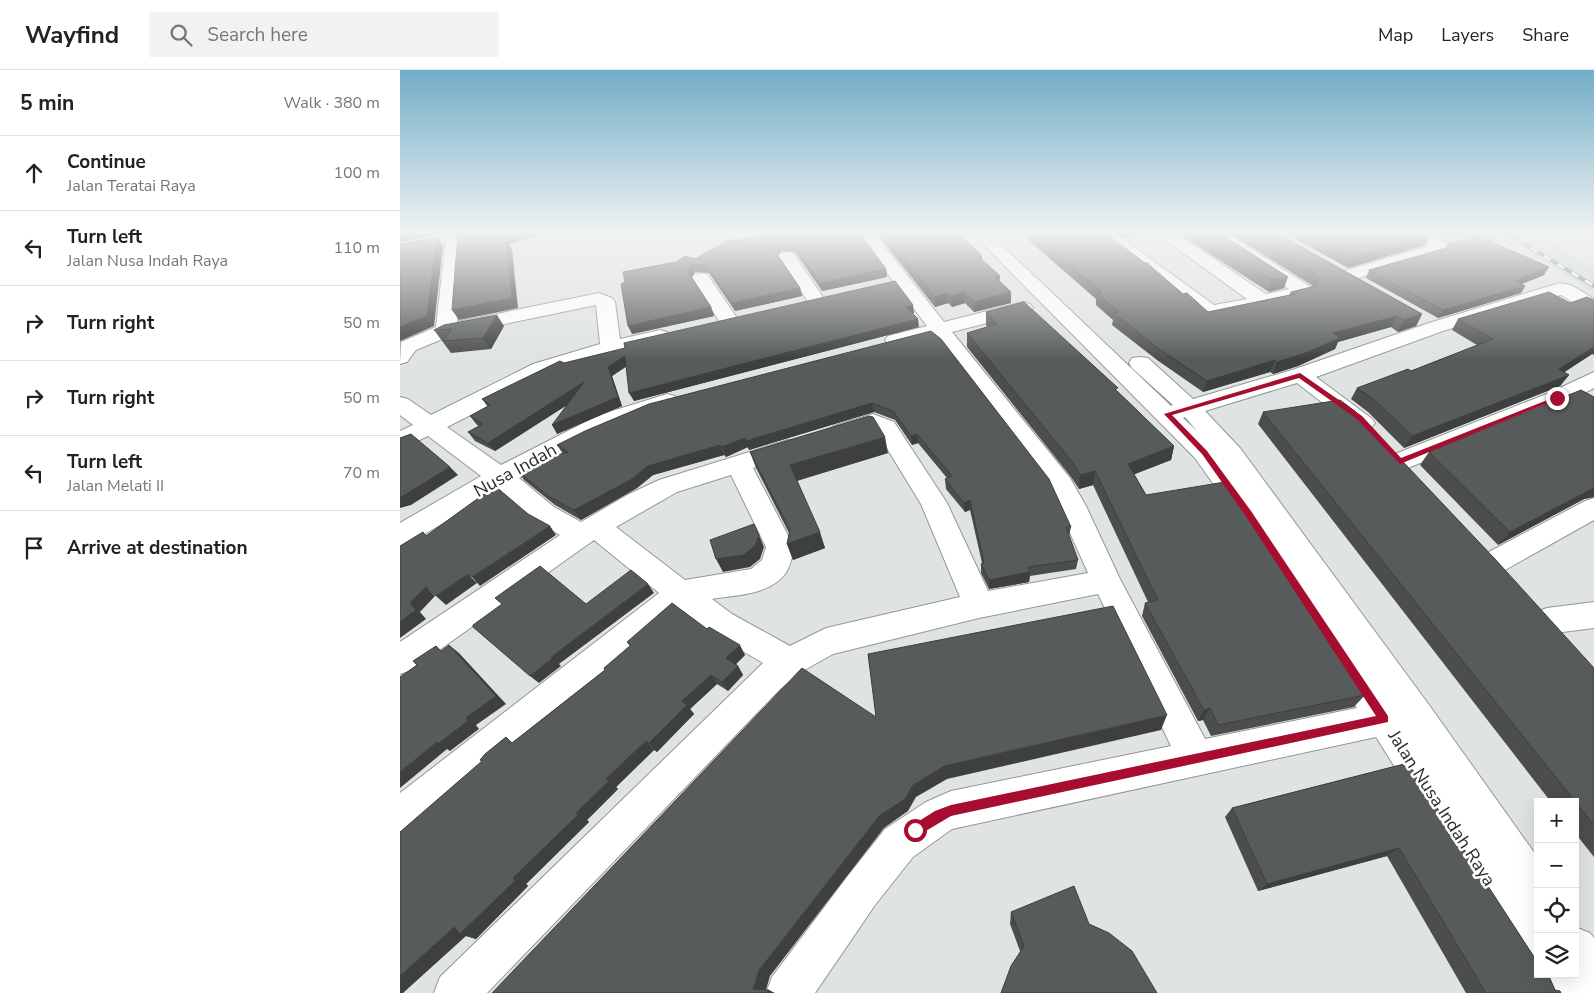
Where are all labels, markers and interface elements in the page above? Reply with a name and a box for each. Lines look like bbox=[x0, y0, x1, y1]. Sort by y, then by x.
search box bbox=[149, 12, 499, 57]
text: Wayfind bbox=[25, 19, 119, 51]
icon: search bbox=[167, 21, 195, 49]
text: Search here bbox=[207, 22, 308, 48]
text: Map bbox=[1378, 23, 1413, 47]
text: Layers bbox=[1441, 23, 1494, 47]
text: Share bbox=[1522, 23, 1569, 47]
text: 5 min bbox=[20, 89, 74, 117]
text: Walk · 380 m bbox=[284, 92, 380, 114]
text: Continue bbox=[67, 149, 146, 175]
icon: ahead bbox=[20, 159, 48, 187]
text: 100 m bbox=[333, 162, 380, 184]
text: Jalan Teratai Raya bbox=[67, 175, 196, 197]
text: Turn left bbox=[67, 224, 142, 250]
icon: left bbox=[20, 234, 48, 262]
text: 110 m bbox=[333, 237, 380, 259]
text: Jalan Nusa Indah Raya bbox=[67, 250, 228, 272]
icon: right bbox=[20, 309, 48, 337]
text: Turn right bbox=[67, 310, 154, 336]
text: 50 m bbox=[343, 312, 380, 334]
icon: right bbox=[20, 384, 48, 412]
text: Turn right bbox=[67, 385, 154, 411]
text: 50 m bbox=[343, 387, 380, 409]
route end bbox=[1546, 387, 1569, 410]
street label: Nusa Indah bbox=[469, 437, 561, 503]
text: Turn left bbox=[67, 449, 142, 475]
icon: left bbox=[20, 459, 48, 487]
text: 70 m bbox=[343, 462, 380, 484]
text: Jalan Melati II bbox=[67, 475, 164, 497]
icon: arrive bbox=[20, 534, 48, 562]
text: Arrive at destination bbox=[67, 535, 248, 561]
street label: Jalan Nusa Indah Raya bbox=[1382, 725, 1501, 890]
map controls bbox=[1534, 798, 1579, 978]
button: + bbox=[1534, 798, 1579, 843]
route start bbox=[904, 819, 927, 842]
button: − bbox=[1534, 843, 1579, 888]
button: locate bbox=[1534, 888, 1579, 933]
button: layers bbox=[1534, 933, 1579, 978]

